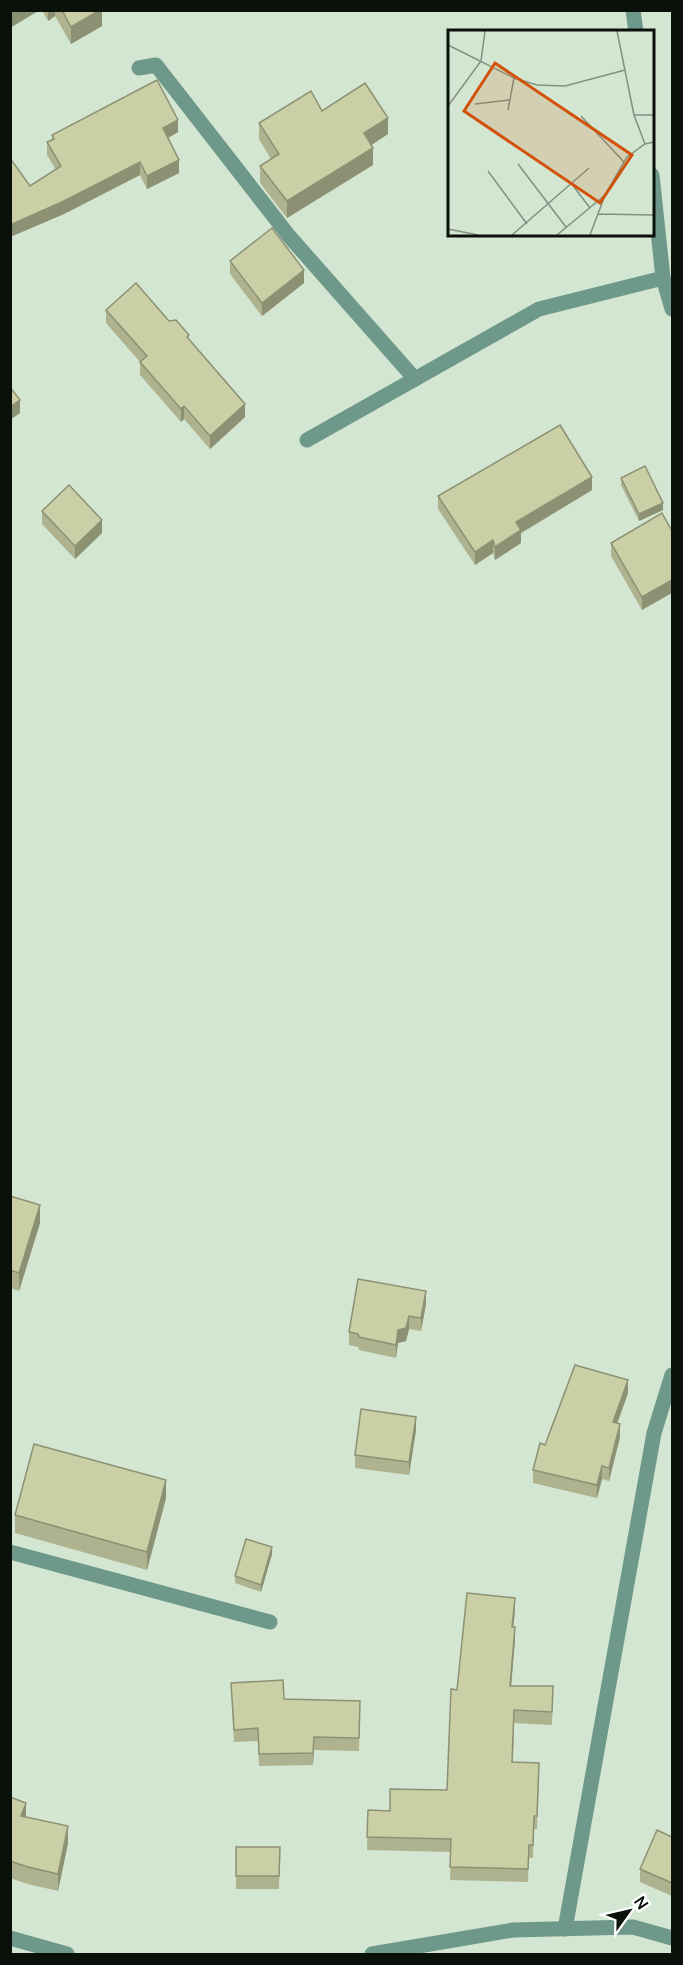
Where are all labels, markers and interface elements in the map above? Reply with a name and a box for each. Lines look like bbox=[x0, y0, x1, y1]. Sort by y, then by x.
inset map bbox=[448, 30, 653, 236]
north arrow bbox=[599, 1881, 659, 1941]
text: N bbox=[629, 1892, 654, 1914]

